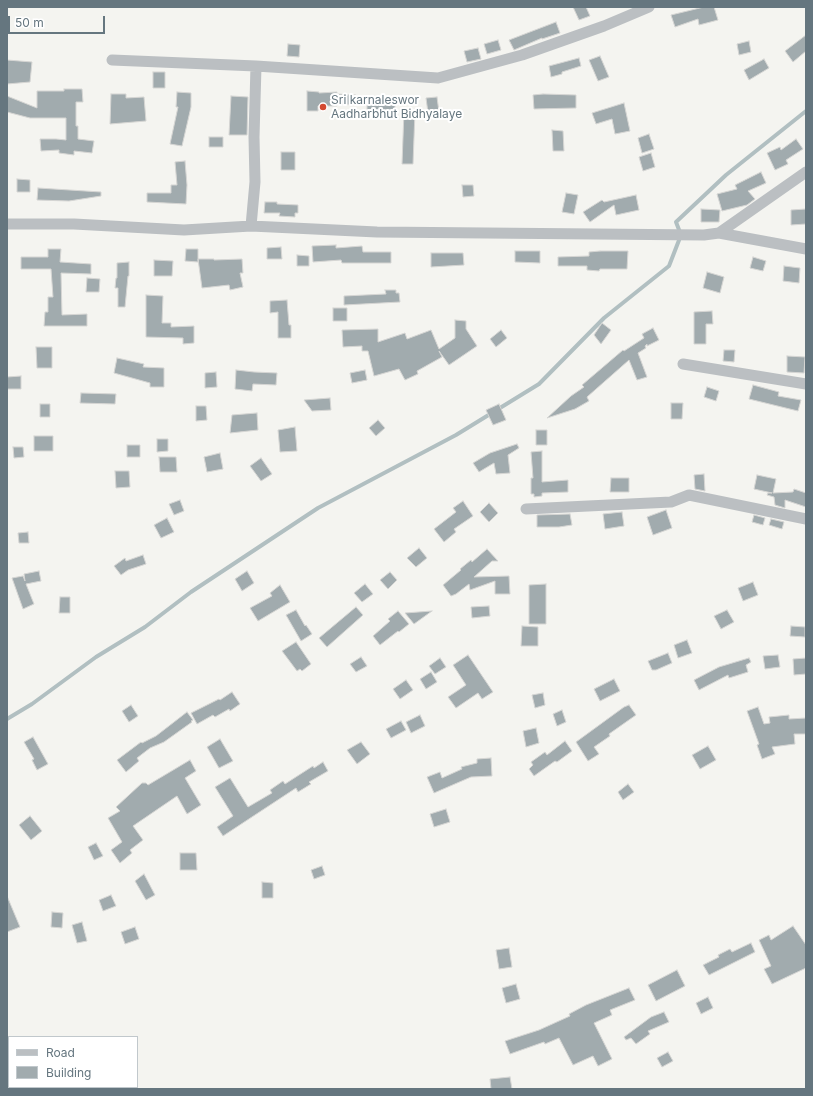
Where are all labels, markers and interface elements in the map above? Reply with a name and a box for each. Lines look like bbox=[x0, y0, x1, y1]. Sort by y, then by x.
scale bar bbox=[10, 8, 107, 34]
text: 50 m bbox=[15, 15, 44, 30]
place label: Sri karnaleswor Aadharbhut Bidhyalaye bbox=[331, 93, 462, 121]
marker: Sri karnaleswor Aadharbhut Bidhyalaye bbox=[318, 102, 328, 112]
legend bbox=[8, 1036, 138, 1088]
text: Road bbox=[46, 1045, 75, 1060]
text: Building bbox=[46, 1065, 91, 1080]

